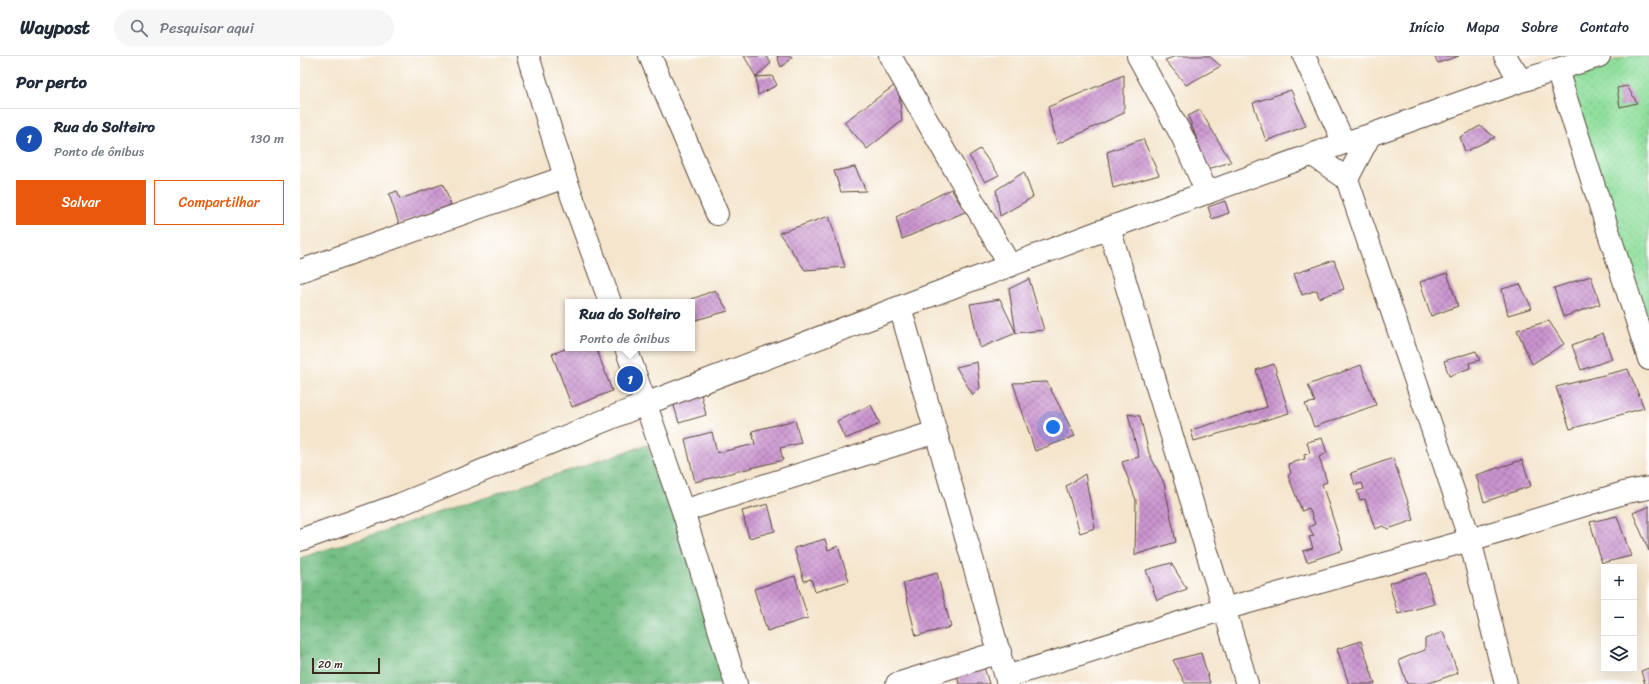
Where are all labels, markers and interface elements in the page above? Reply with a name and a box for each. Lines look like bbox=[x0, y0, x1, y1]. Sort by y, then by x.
search box bbox=[114, 10, 394, 46]
text: Waypost bbox=[20, 11, 90, 44]
text: Pesquisar aqui bbox=[160, 15, 254, 41]
text: Início bbox=[1410, 15, 1444, 40]
text: Mapa bbox=[1466, 15, 1499, 40]
text: Sobre bbox=[1521, 15, 1558, 40]
text: Contato bbox=[1580, 15, 1629, 40]
icon: search bbox=[128, 17, 150, 39]
text: Por perto bbox=[16, 67, 87, 97]
text: Rua do Solteiro bbox=[54, 114, 155, 140]
text: 1 bbox=[26, 127, 32, 150]
text: 130 m bbox=[250, 127, 284, 150]
text: Ponto de ônibus bbox=[54, 140, 144, 163]
button: Salvar bbox=[16, 180, 146, 225]
button: Compartilhar bbox=[154, 180, 284, 225]
popup bbox=[565, 299, 695, 351]
text: Rua do Solteiro bbox=[580, 301, 680, 327]
text: Ponto de ônibus bbox=[580, 327, 670, 350]
pin: 1 bbox=[617, 364, 643, 394]
your location bbox=[1043, 417, 1063, 437]
map controls bbox=[1601, 564, 1637, 672]
button: + bbox=[1601, 564, 1637, 600]
button: − bbox=[1601, 600, 1637, 636]
button: layers bbox=[1601, 636, 1637, 672]
text: 20 m bbox=[318, 655, 343, 674]
scale bar bbox=[312, 656, 380, 675]

